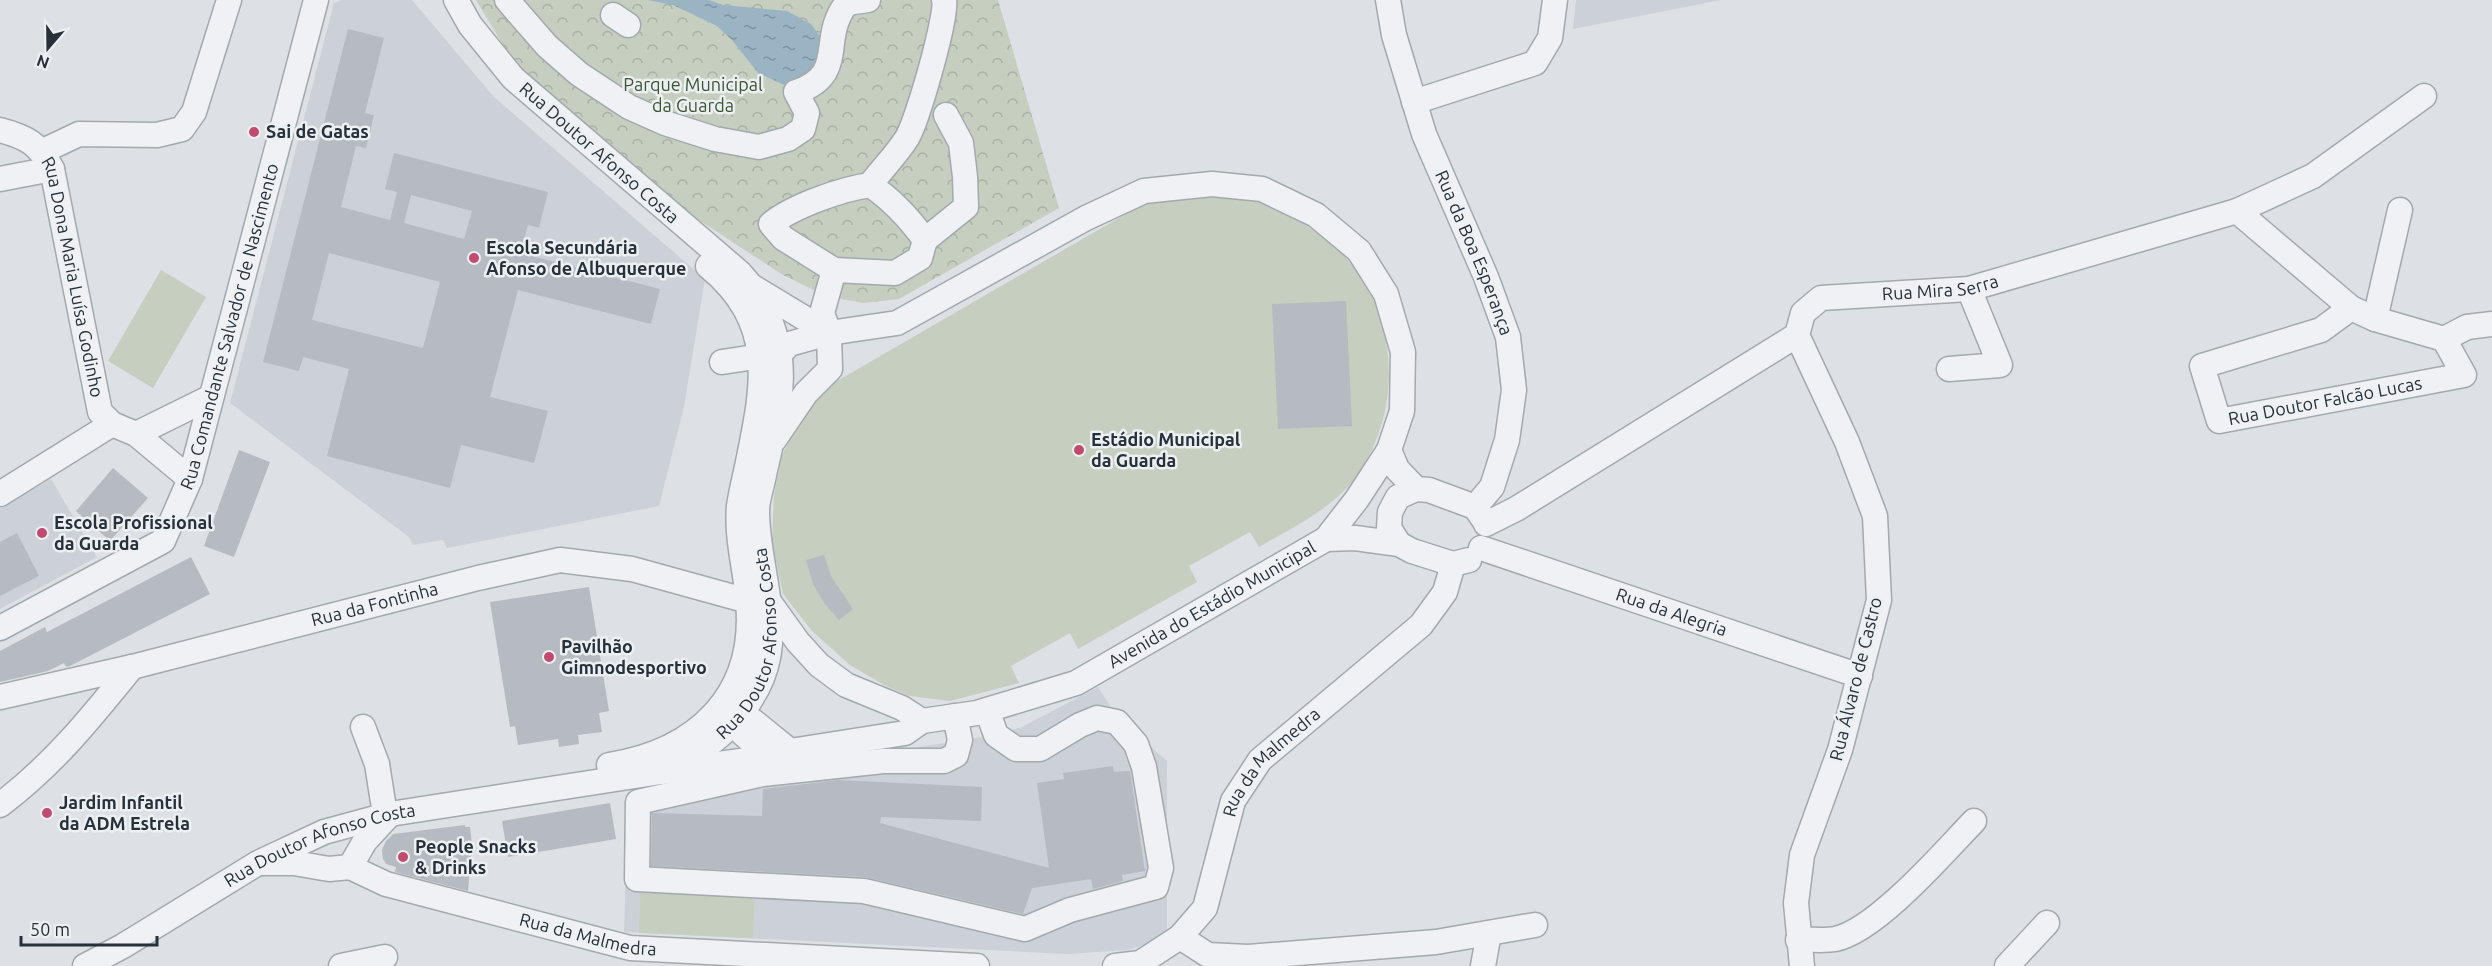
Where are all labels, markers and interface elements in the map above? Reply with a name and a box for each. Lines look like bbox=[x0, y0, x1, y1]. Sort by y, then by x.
north arrow bbox=[18, 18, 78, 78]
text: N bbox=[34, 52, 52, 73]
park label: Parque Municipal da Guarda bbox=[623, 74, 763, 115]
street label: Rua Doutor Afonso Costa bbox=[516, 78, 683, 227]
place label: Sai de Gatas bbox=[266, 121, 369, 141]
marker: Sai de Gatas bbox=[247, 125, 261, 139]
street label: Rua Dona Maria Luísa Godinho bbox=[38, 153, 108, 399]
street label: Rua Comandante Salvador de Nascimento bbox=[176, 161, 282, 493]
street label: Rua da Boa Esperança bbox=[1432, 167, 1517, 338]
place label: Escola Secundária Afonso de Albuquerque bbox=[486, 237, 686, 278]
marker: Escola Secundária Afonso de Albuquerque bbox=[467, 251, 481, 265]
street label: Rua Mira Serra bbox=[1881, 270, 2000, 303]
street label: Rua Doutor Falcão Lucas bbox=[2226, 372, 2424, 428]
place label: Estádio Municipal da Guarda bbox=[1091, 429, 1241, 470]
marker: Estádio Municipal da Guarda bbox=[1072, 443, 1086, 457]
place label: Escola Profissional da Guarda bbox=[54, 512, 213, 553]
marker: Escola Profissional da Guarda bbox=[35, 526, 49, 540]
street label: Avenida do Estádio Municipal bbox=[1104, 536, 1319, 671]
street label: Rua Doutor Afonso Costa bbox=[712, 547, 780, 743]
street label: Rua da Fontinha bbox=[309, 578, 440, 630]
street label: Rua da Alegria bbox=[1614, 583, 1730, 639]
street label: Rua Álvaro de Castro bbox=[1824, 595, 1885, 763]
place label: Pavilhão Gimnodesportivo bbox=[561, 636, 707, 677]
marker: Pavilhão Gimnodesportivo bbox=[542, 650, 556, 664]
street label: Rua da Malmedra bbox=[1218, 703, 1324, 819]
place label: Jardim Infantil da ADM Estrela bbox=[59, 792, 190, 833]
street label: Rua Doutor Afonso Costa bbox=[220, 799, 417, 890]
marker: Jardim Infantil da ADM Estrela bbox=[40, 806, 54, 820]
place label: People Snacks & Drinks bbox=[415, 836, 536, 877]
marker: People Snacks & Drinks bbox=[396, 850, 410, 864]
street label: Rua da Malmedra bbox=[518, 908, 657, 958]
scale bar bbox=[21, 909, 158, 947]
text: 50 m bbox=[30, 919, 70, 939]

